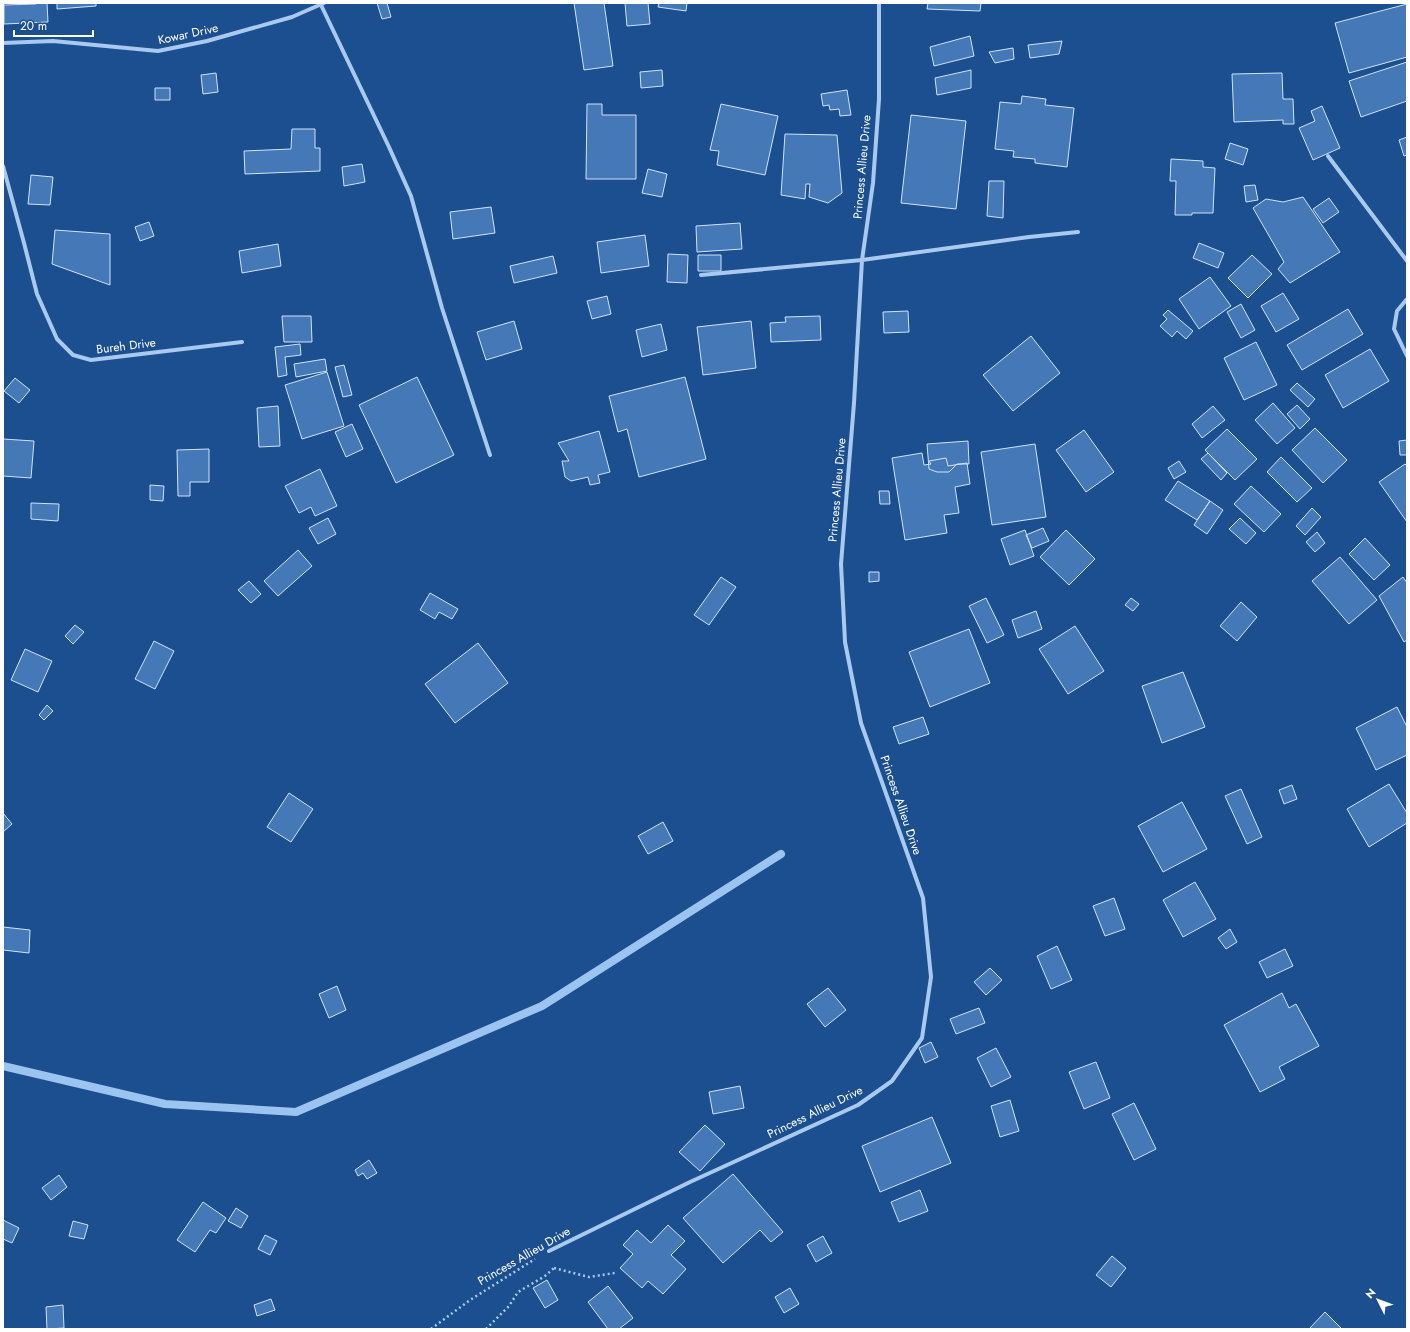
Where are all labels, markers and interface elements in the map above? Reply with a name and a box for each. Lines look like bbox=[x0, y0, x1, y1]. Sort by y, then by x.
scale bar bbox=[14, 12, 93, 38]
text: 20 m bbox=[20, 17, 47, 35]
street label: Kowar Drive bbox=[156, 19, 220, 49]
street label: Princess Allieu Drive bbox=[848, 114, 876, 220]
street label: Bureh Drive bbox=[95, 333, 157, 359]
street label: Princess Allieu Drive bbox=[823, 437, 851, 543]
street label: Princess Allieu Drive bbox=[875, 753, 927, 857]
street label: Princess Allieu Drive bbox=[764, 1081, 866, 1143]
street label: Princess Allieu Drive bbox=[474, 1222, 574, 1290]
north arrow bbox=[1358, 1280, 1398, 1320]
text: N bbox=[1362, 1285, 1379, 1302]

